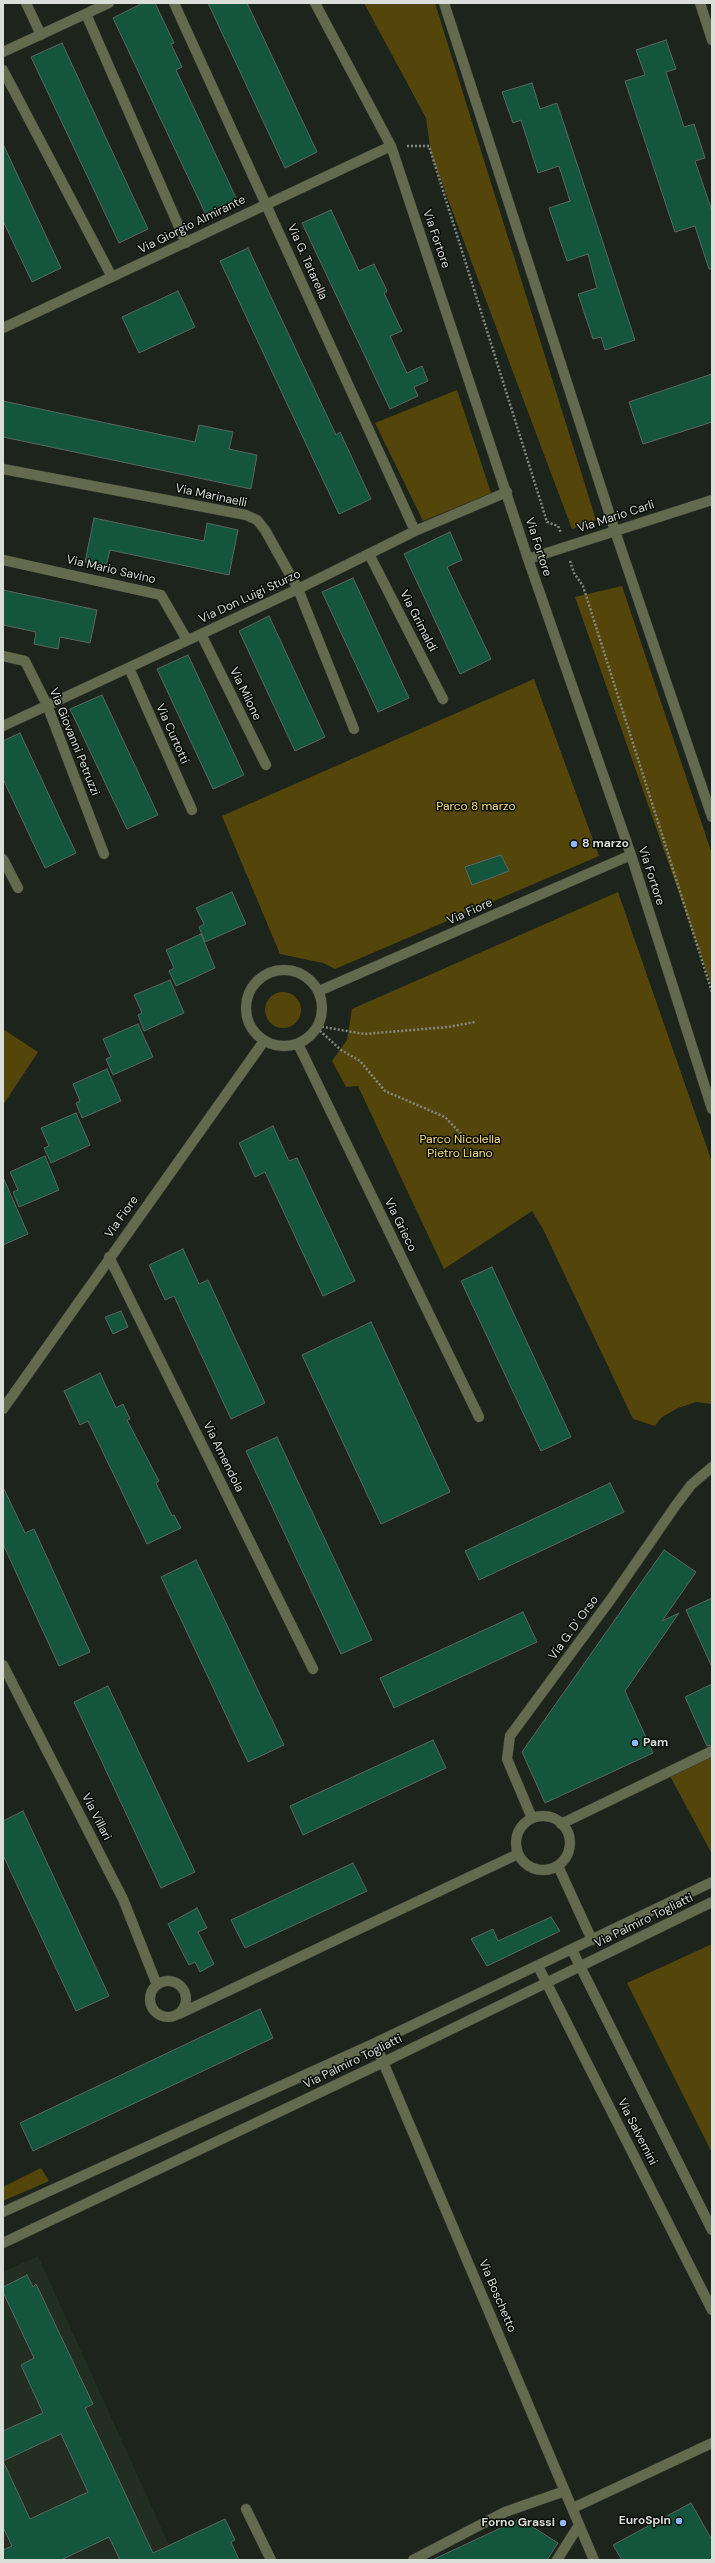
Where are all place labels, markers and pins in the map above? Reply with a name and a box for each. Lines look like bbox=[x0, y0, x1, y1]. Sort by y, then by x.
place label: 8 marzo bbox=[582, 837, 629, 851]
marker: 8 marzo bbox=[569, 839, 579, 849]
place label: Pam bbox=[643, 1736, 668, 1750]
marker: Pam bbox=[630, 1738, 640, 1748]
place label: EuroSpin bbox=[619, 2514, 671, 2528]
place label: Forno Grassi bbox=[482, 2516, 555, 2530]
marker: EuroSpin bbox=[674, 2516, 684, 2526]
marker: Forno Grassi bbox=[558, 2518, 568, 2528]

